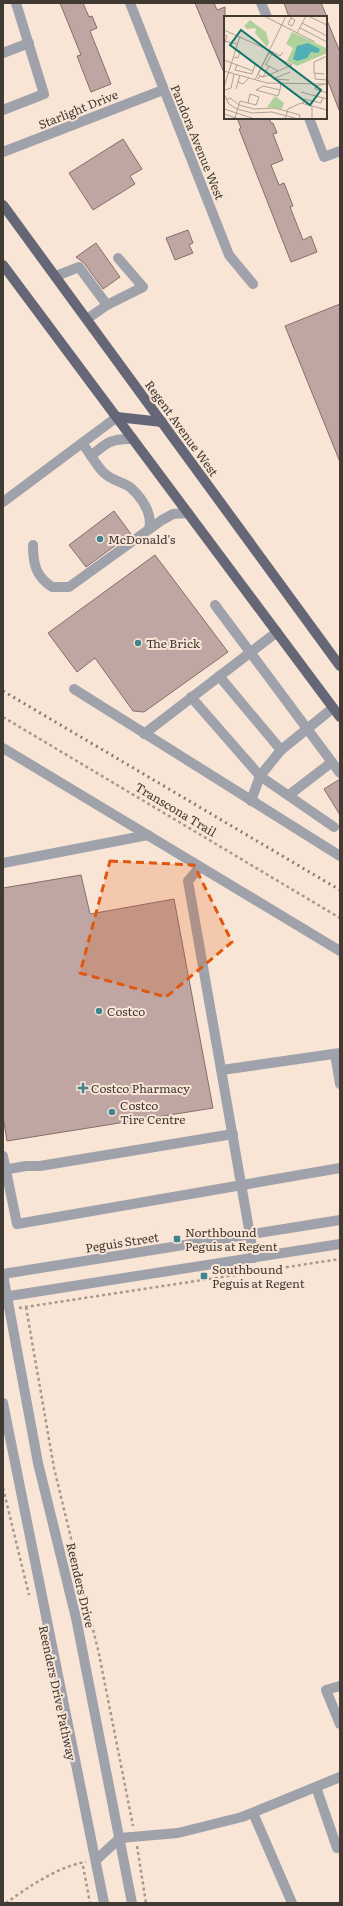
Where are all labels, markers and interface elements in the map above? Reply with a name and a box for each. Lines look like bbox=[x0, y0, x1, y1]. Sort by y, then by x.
inset map bbox=[224, 16, 327, 119]
street label: Pandora Avenue West bbox=[167, 82, 229, 202]
street label: Starlight Drive bbox=[35, 85, 121, 133]
street label: Regent Avenue West bbox=[141, 376, 223, 480]
place label: McDonald's bbox=[108, 530, 176, 548]
marker: McDonald's bbox=[95, 534, 105, 544]
place label: The Brick bbox=[146, 634, 201, 652]
marker: The Brick bbox=[133, 638, 143, 648]
street label: Transcona Trail bbox=[132, 778, 220, 840]
place label: Costco bbox=[107, 1002, 145, 1020]
marker: Costco bbox=[94, 1006, 104, 1016]
place label: Costco Pharmacy bbox=[91, 1079, 190, 1097]
marker: Costco Pharmacy bbox=[78, 1083, 88, 1093]
place label: Costco Tire Centre bbox=[120, 1096, 185, 1128]
marker: Costco Tire Centre bbox=[107, 1107, 117, 1117]
place label: Northbound Peguis at Regent bbox=[185, 1223, 278, 1255]
street label: Peguis Street bbox=[84, 1227, 160, 1257]
marker: Northbound Peguis at Regent bbox=[172, 1234, 182, 1244]
place label: Southbound Peguis at Regent bbox=[212, 1260, 305, 1292]
marker: Southbound Peguis at Regent bbox=[199, 1271, 209, 1281]
street label: Reenders Drive bbox=[62, 1541, 100, 1629]
street label: Reenders Drive Pathway bbox=[35, 1624, 81, 1762]

